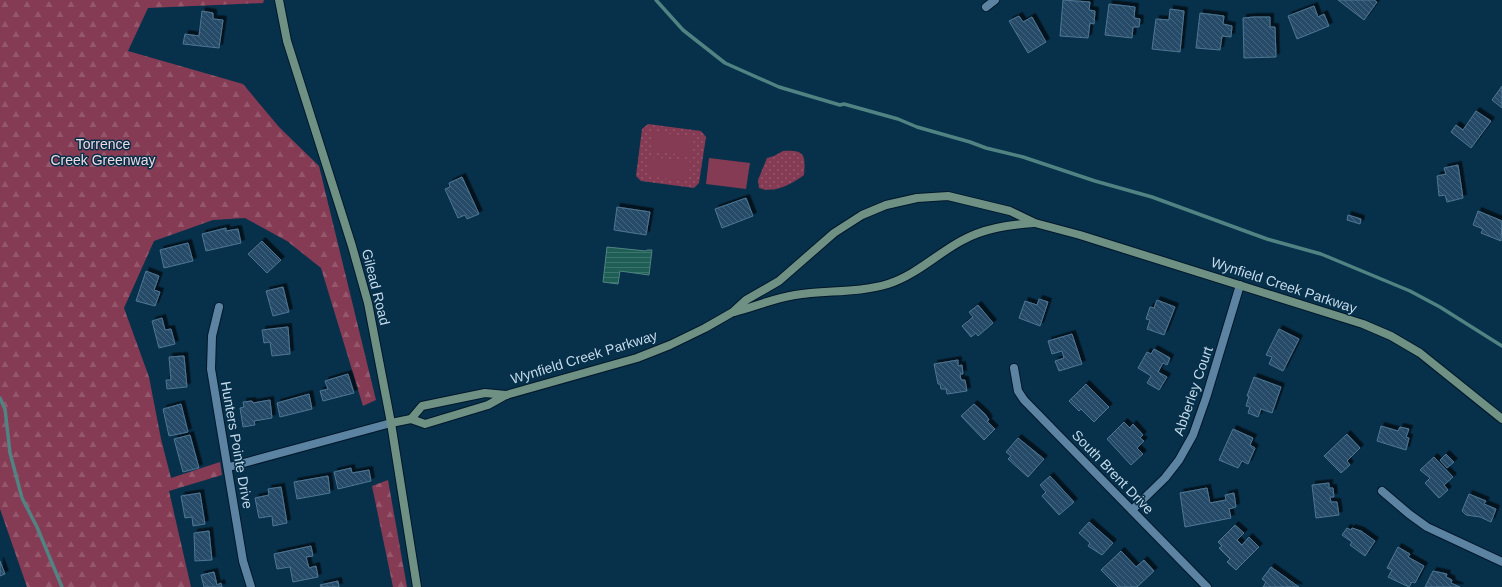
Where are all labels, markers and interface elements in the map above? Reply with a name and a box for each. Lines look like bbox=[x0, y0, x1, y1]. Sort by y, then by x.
park label: Torrence Creek Greenway bbox=[50, 136, 156, 168]
street label: Gilead Road bbox=[359, 247, 393, 327]
street label: Wynfield Creek Parkway bbox=[1209, 254, 1359, 316]
street label: Wynfield Creek Parkway bbox=[509, 327, 659, 387]
street label: Abberley Court bbox=[1170, 344, 1216, 438]
street label: Hunters Pointe Drive bbox=[218, 380, 256, 510]
street label: South Brent Drive bbox=[1069, 427, 1157, 517]

